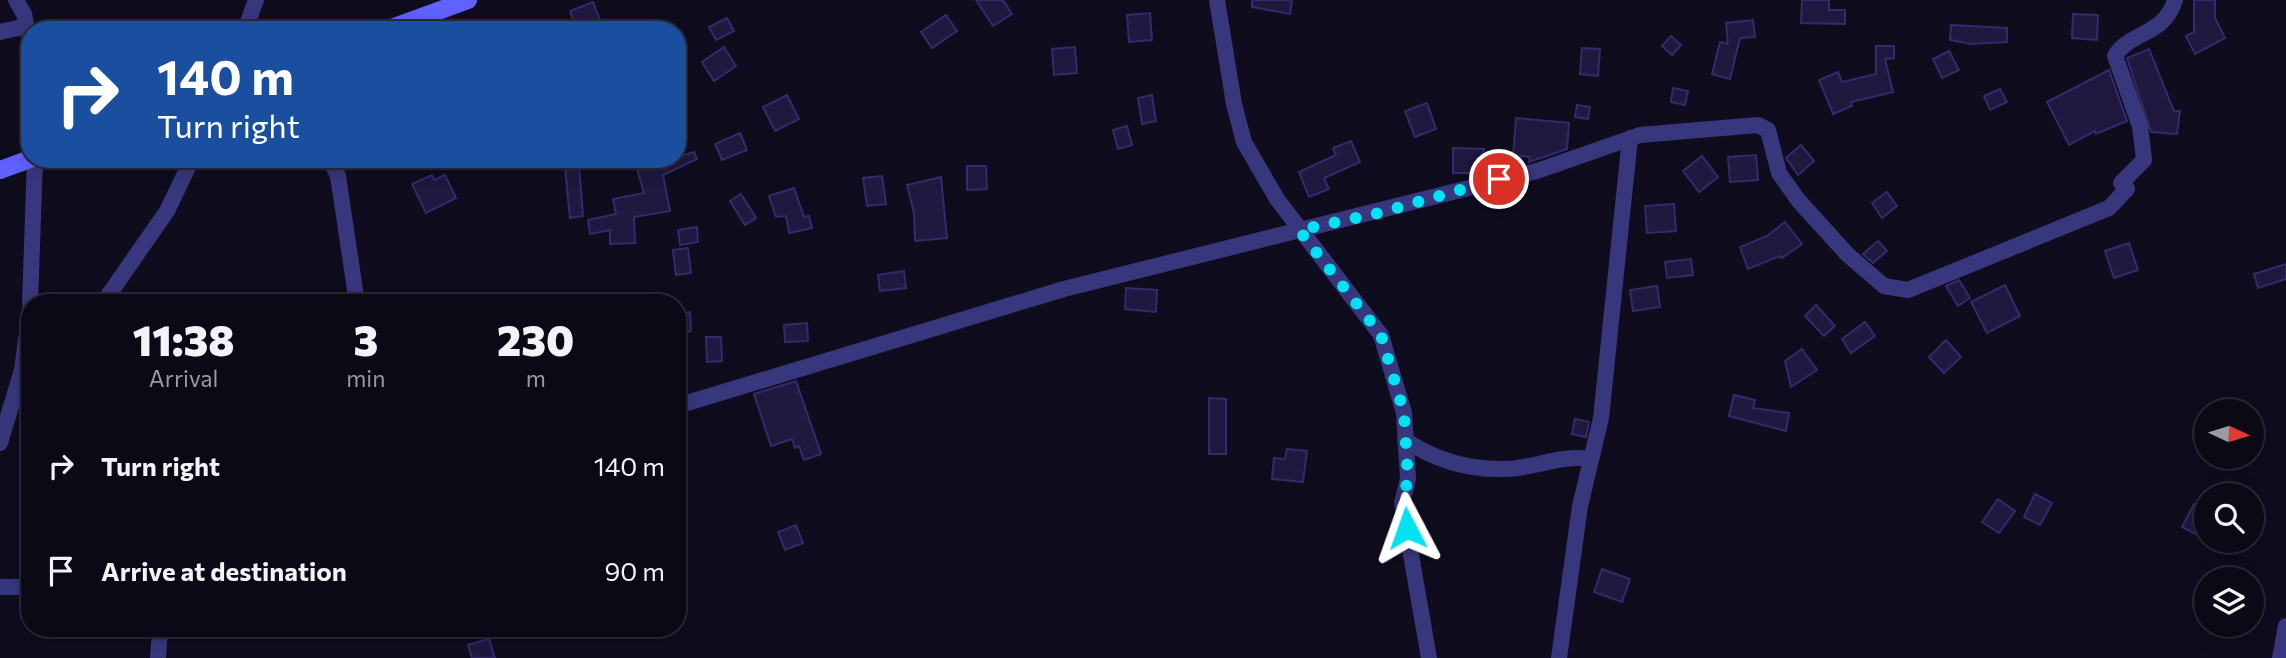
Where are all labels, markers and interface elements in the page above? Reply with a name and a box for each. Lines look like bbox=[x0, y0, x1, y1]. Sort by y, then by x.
text: 140 m bbox=[157, 45, 294, 105]
icon: right bbox=[42, 49, 133, 140]
text: Turn right bbox=[157, 105, 300, 145]
pin bbox=[1469, 149, 1529, 209]
icon: arrive bbox=[1480, 160, 1518, 198]
text: 11:38 bbox=[133, 313, 235, 365]
text: 3 bbox=[353, 313, 378, 365]
text: 230 bbox=[497, 313, 574, 365]
text: Arrival bbox=[149, 364, 218, 392]
text: min bbox=[346, 364, 385, 392]
text: m bbox=[526, 364, 546, 392]
north arrow bbox=[2194, 399, 2264, 469]
map controls bbox=[2194, 399, 2264, 637]
icon: right bbox=[42, 447, 80, 485]
text: Turn right bbox=[101, 450, 220, 481]
text: 140 m bbox=[594, 450, 665, 481]
button: search bbox=[2194, 483, 2264, 553]
position arrow bbox=[1370, 491, 1444, 565]
icon: arrive bbox=[42, 552, 80, 590]
text: Arrive at destination bbox=[101, 555, 347, 586]
text: 90 m bbox=[605, 555, 665, 586]
button: layers bbox=[2194, 567, 2264, 637]

